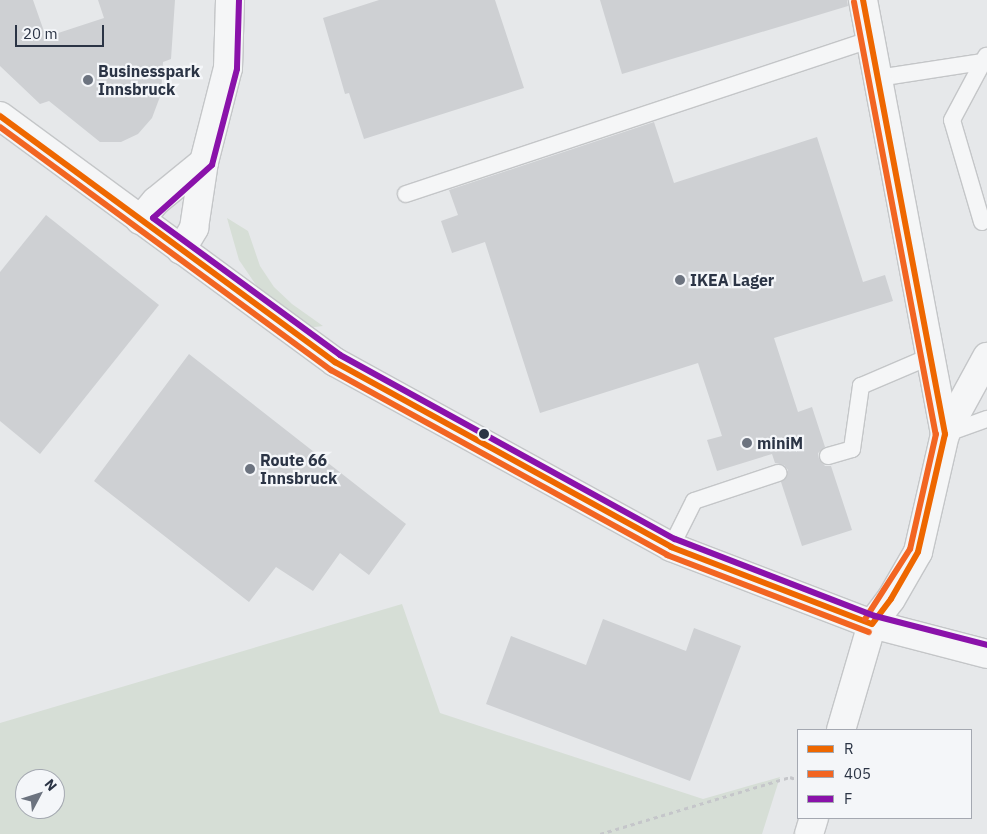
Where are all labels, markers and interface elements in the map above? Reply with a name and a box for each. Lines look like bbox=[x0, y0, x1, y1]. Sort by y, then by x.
scale bar bbox=[18, 15, 106, 47]
text: 20 m bbox=[23, 24, 58, 43]
place label: Businesspark Innsbruck bbox=[98, 61, 200, 99]
marker: Businesspark Innsbruck bbox=[82, 74, 94, 86]
place label: IKEA Lager bbox=[690, 270, 774, 290]
marker: IKEA Lager bbox=[674, 274, 686, 286]
unlabelled marker bbox=[479, 429, 489, 439]
place label: miniM bbox=[757, 433, 803, 453]
marker: miniM bbox=[741, 437, 753, 449]
place label: Route 66 Innsbruck bbox=[260, 450, 337, 488]
marker: Route 66 Innsbruck bbox=[244, 463, 256, 475]
legend bbox=[797, 729, 972, 819]
text: R bbox=[844, 739, 854, 758]
text: 405 bbox=[844, 764, 871, 783]
north arrow bbox=[15, 769, 65, 819]
text: N bbox=[41, 775, 61, 795]
text: F bbox=[844, 789, 852, 808]

